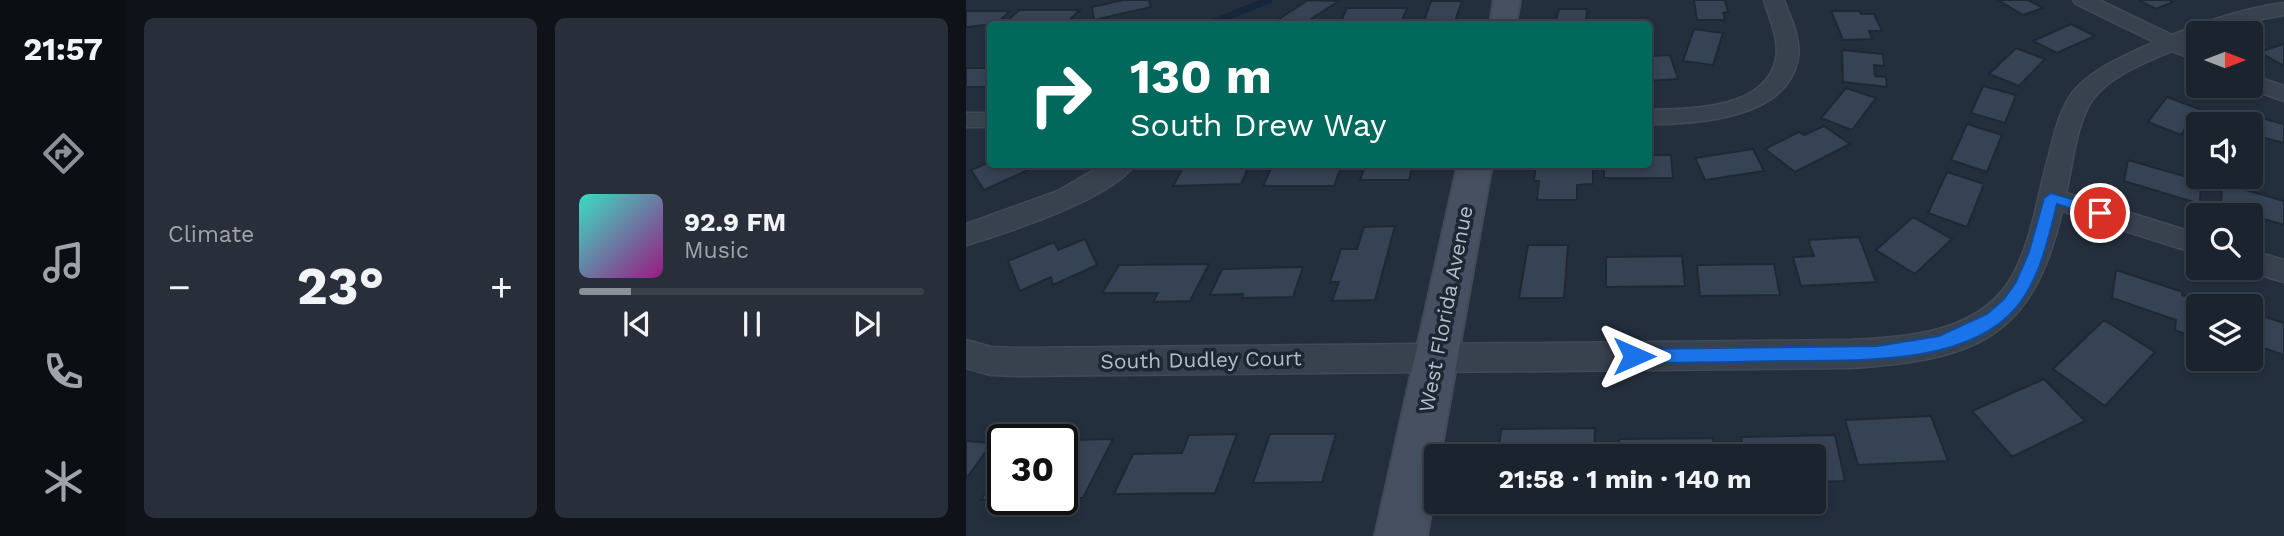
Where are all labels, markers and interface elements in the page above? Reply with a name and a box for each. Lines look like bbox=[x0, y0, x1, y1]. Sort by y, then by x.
north arrow bbox=[2186, 21, 2263, 98]
map controls bbox=[2186, 21, 2263, 371]
text: 21:57 bbox=[23, 30, 103, 68]
text: 130 m bbox=[1130, 47, 1272, 105]
icon: right bbox=[1015, 49, 1106, 140]
text: South Drew Way bbox=[1130, 106, 1386, 144]
button: sound bbox=[2186, 112, 2263, 189]
icon: directions bbox=[39, 129, 88, 178]
pin bbox=[2070, 183, 2130, 243]
icon: arrive bbox=[2081, 194, 2119, 232]
button: search bbox=[2186, 203, 2263, 280]
street label: West Florida Avenue bbox=[1413, 204, 1478, 414]
text: 92.9 FM bbox=[684, 207, 786, 237]
text: Climate bbox=[168, 221, 254, 248]
text: Music bbox=[684, 237, 749, 264]
icon: music bbox=[39, 238, 88, 287]
text: 23° bbox=[297, 256, 384, 317]
text: − bbox=[168, 265, 191, 309]
text: + bbox=[490, 265, 513, 309]
button: layers bbox=[2186, 294, 2263, 371]
icon: previous bbox=[618, 305, 656, 343]
icon: pause bbox=[733, 305, 771, 343]
icon: next bbox=[848, 305, 886, 343]
position arrow bbox=[1597, 319, 1671, 393]
street label: South Dudley Court bbox=[1100, 345, 1302, 374]
icon: phone bbox=[39, 347, 88, 396]
speed limit sign: 30 bbox=[987, 424, 1078, 515]
icon: climate bbox=[39, 457, 88, 506]
text: 21:58 · 1 min · 140 m bbox=[1498, 464, 1752, 494]

